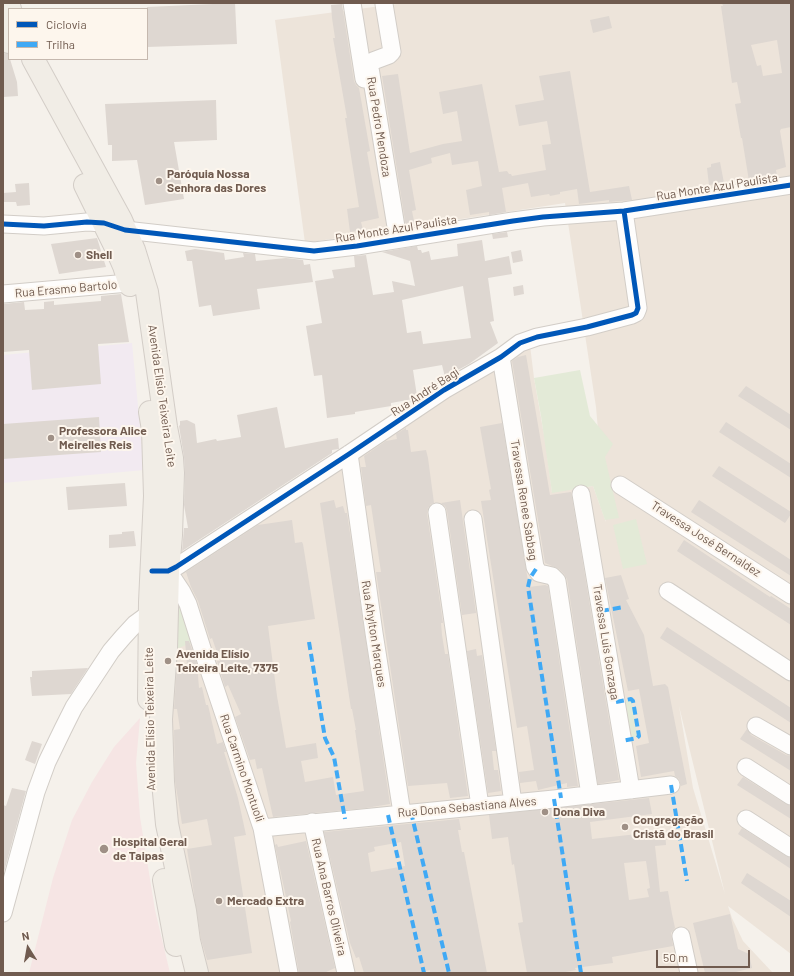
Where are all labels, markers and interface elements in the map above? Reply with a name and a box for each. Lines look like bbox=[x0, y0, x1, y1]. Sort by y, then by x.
legend bbox=[8, 8, 148, 60]
text: Ciclovia bbox=[46, 17, 87, 31]
text: Trilha bbox=[46, 37, 75, 51]
street label: Rua Pedro Mendoza bbox=[364, 76, 394, 178]
place label: Paróquia Nossa Senhora das Dores bbox=[167, 167, 266, 195]
street label: Rua Monte Azul Paulista bbox=[655, 170, 779, 204]
marker: Paróquia Nossa Senhora das Dores bbox=[154, 176, 164, 186]
street label: Rua Monte Azul Paulista bbox=[334, 212, 458, 246]
place label: Shell bbox=[86, 248, 112, 262]
marker: Shell bbox=[73, 250, 83, 260]
street label: Rua Erasmo Bartolo bbox=[14, 277, 118, 301]
street label: Avenida Elísio Teixeira Leite bbox=[145, 324, 179, 468]
street label: Rua André Bagi bbox=[388, 365, 462, 419]
place label: Professora Alice Meirelles Reis bbox=[59, 424, 147, 452]
marker: Professora Alice Meirelles Reis bbox=[46, 433, 56, 443]
street label: Travessa Renee Sabbag bbox=[507, 438, 541, 562]
street label: Travessa José Bernaldez bbox=[648, 498, 764, 580]
street label: Rua Ahylton Marques bbox=[358, 580, 390, 688]
street label: Travessa Luis Gonzaga bbox=[590, 583, 622, 701]
street label: Avenida Elísio Teixeira Leite bbox=[142, 647, 158, 791]
place label: Avenida Elísio Teixeira Leite, 7375 bbox=[176, 647, 278, 675]
marker: Avenida Elísio Teixeira Leite, 7375 bbox=[163, 656, 173, 666]
street label: Rua Carmino Montuoli bbox=[217, 712, 267, 824]
street label: Rua Dona Sebastiana Alves bbox=[397, 794, 537, 820]
place label: Dona Diva bbox=[553, 805, 605, 819]
marker: Dona Diva bbox=[540, 807, 550, 817]
place label: Congregação Cristã do Brasil bbox=[633, 813, 713, 841]
marker: Congregação Cristã do Brasil bbox=[620, 822, 630, 832]
place label: Hospital Geral de Taipas bbox=[113, 835, 187, 863]
street label: Rua Ana Barros Oliveira bbox=[308, 837, 350, 957]
marker: Hospital Geral de Taipas bbox=[98, 843, 110, 855]
place label: Mercado Extra bbox=[227, 894, 304, 908]
marker: Mercado Extra bbox=[214, 896, 224, 906]
north arrow bbox=[8, 928, 48, 968]
text: N bbox=[21, 929, 30, 943]
scale bar bbox=[658, 942, 752, 968]
text: 50 m bbox=[663, 950, 688, 964]

